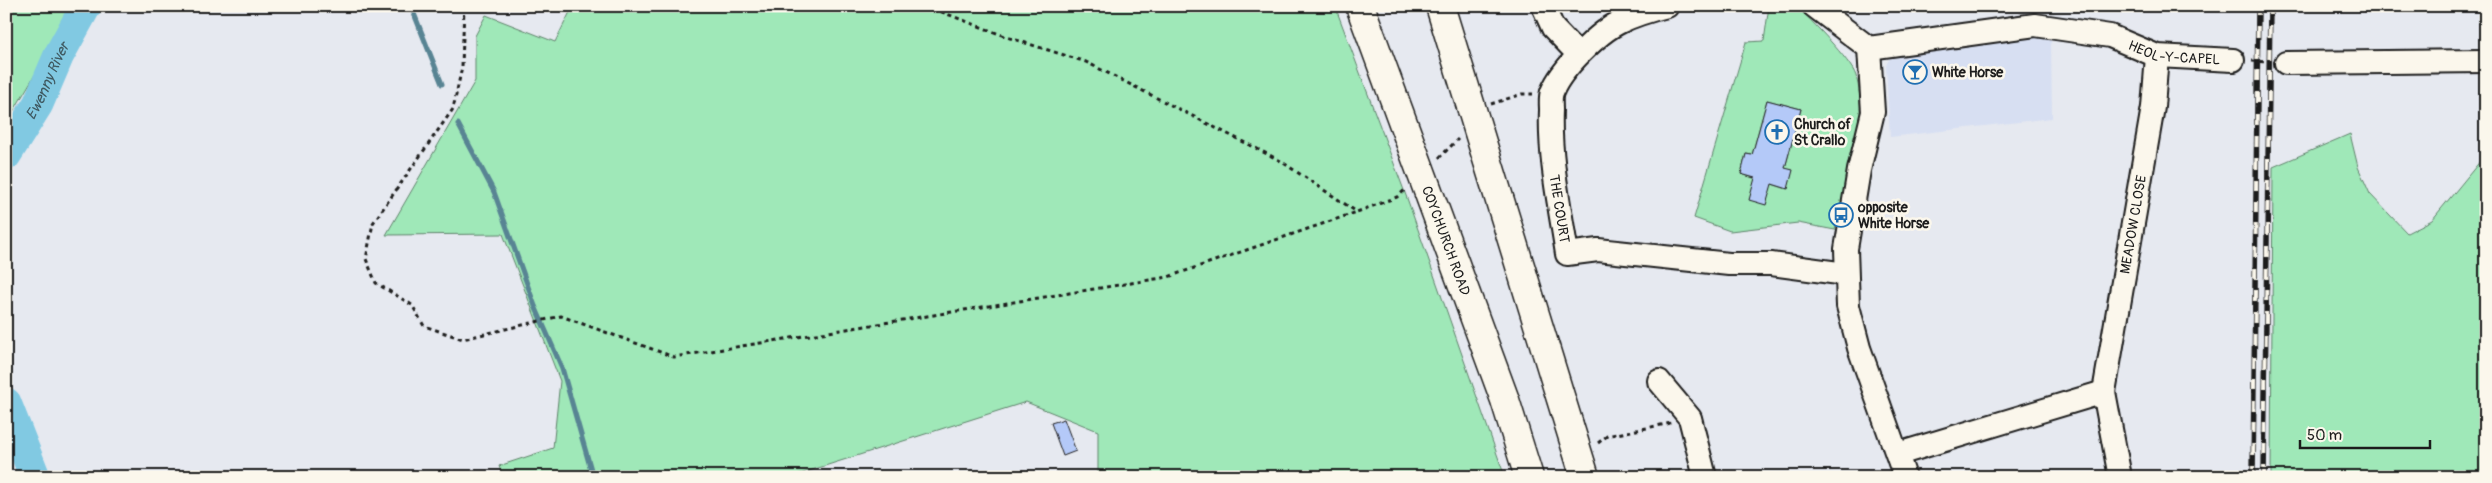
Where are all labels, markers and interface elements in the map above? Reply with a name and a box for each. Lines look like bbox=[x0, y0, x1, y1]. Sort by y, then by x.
street label: HEOL-Y-CAPEL bbox=[2126, 36, 2221, 68]
water label: Ewenny River bbox=[21, 38, 74, 123]
bar icon: White Horse bbox=[1902, 59, 1928, 85]
place label: White Horse bbox=[1932, 64, 2004, 81]
place label: Church of St Crallo bbox=[1794, 116, 1851, 149]
church icon: Church of St Crallo bbox=[1764, 119, 1790, 145]
street label: THE COURT bbox=[1546, 173, 1574, 244]
street label: MEADOW CLOSE bbox=[2116, 174, 2150, 275]
street label: COYCHURCH ROAD bbox=[1418, 184, 1474, 298]
place label: opposite White Horse bbox=[1857, 199, 1930, 232]
bus stop icon: opposite White Horse bbox=[1828, 202, 1854, 228]
scale bar bbox=[2300, 418, 2430, 450]
text: 50 m bbox=[2307, 426, 2342, 445]

